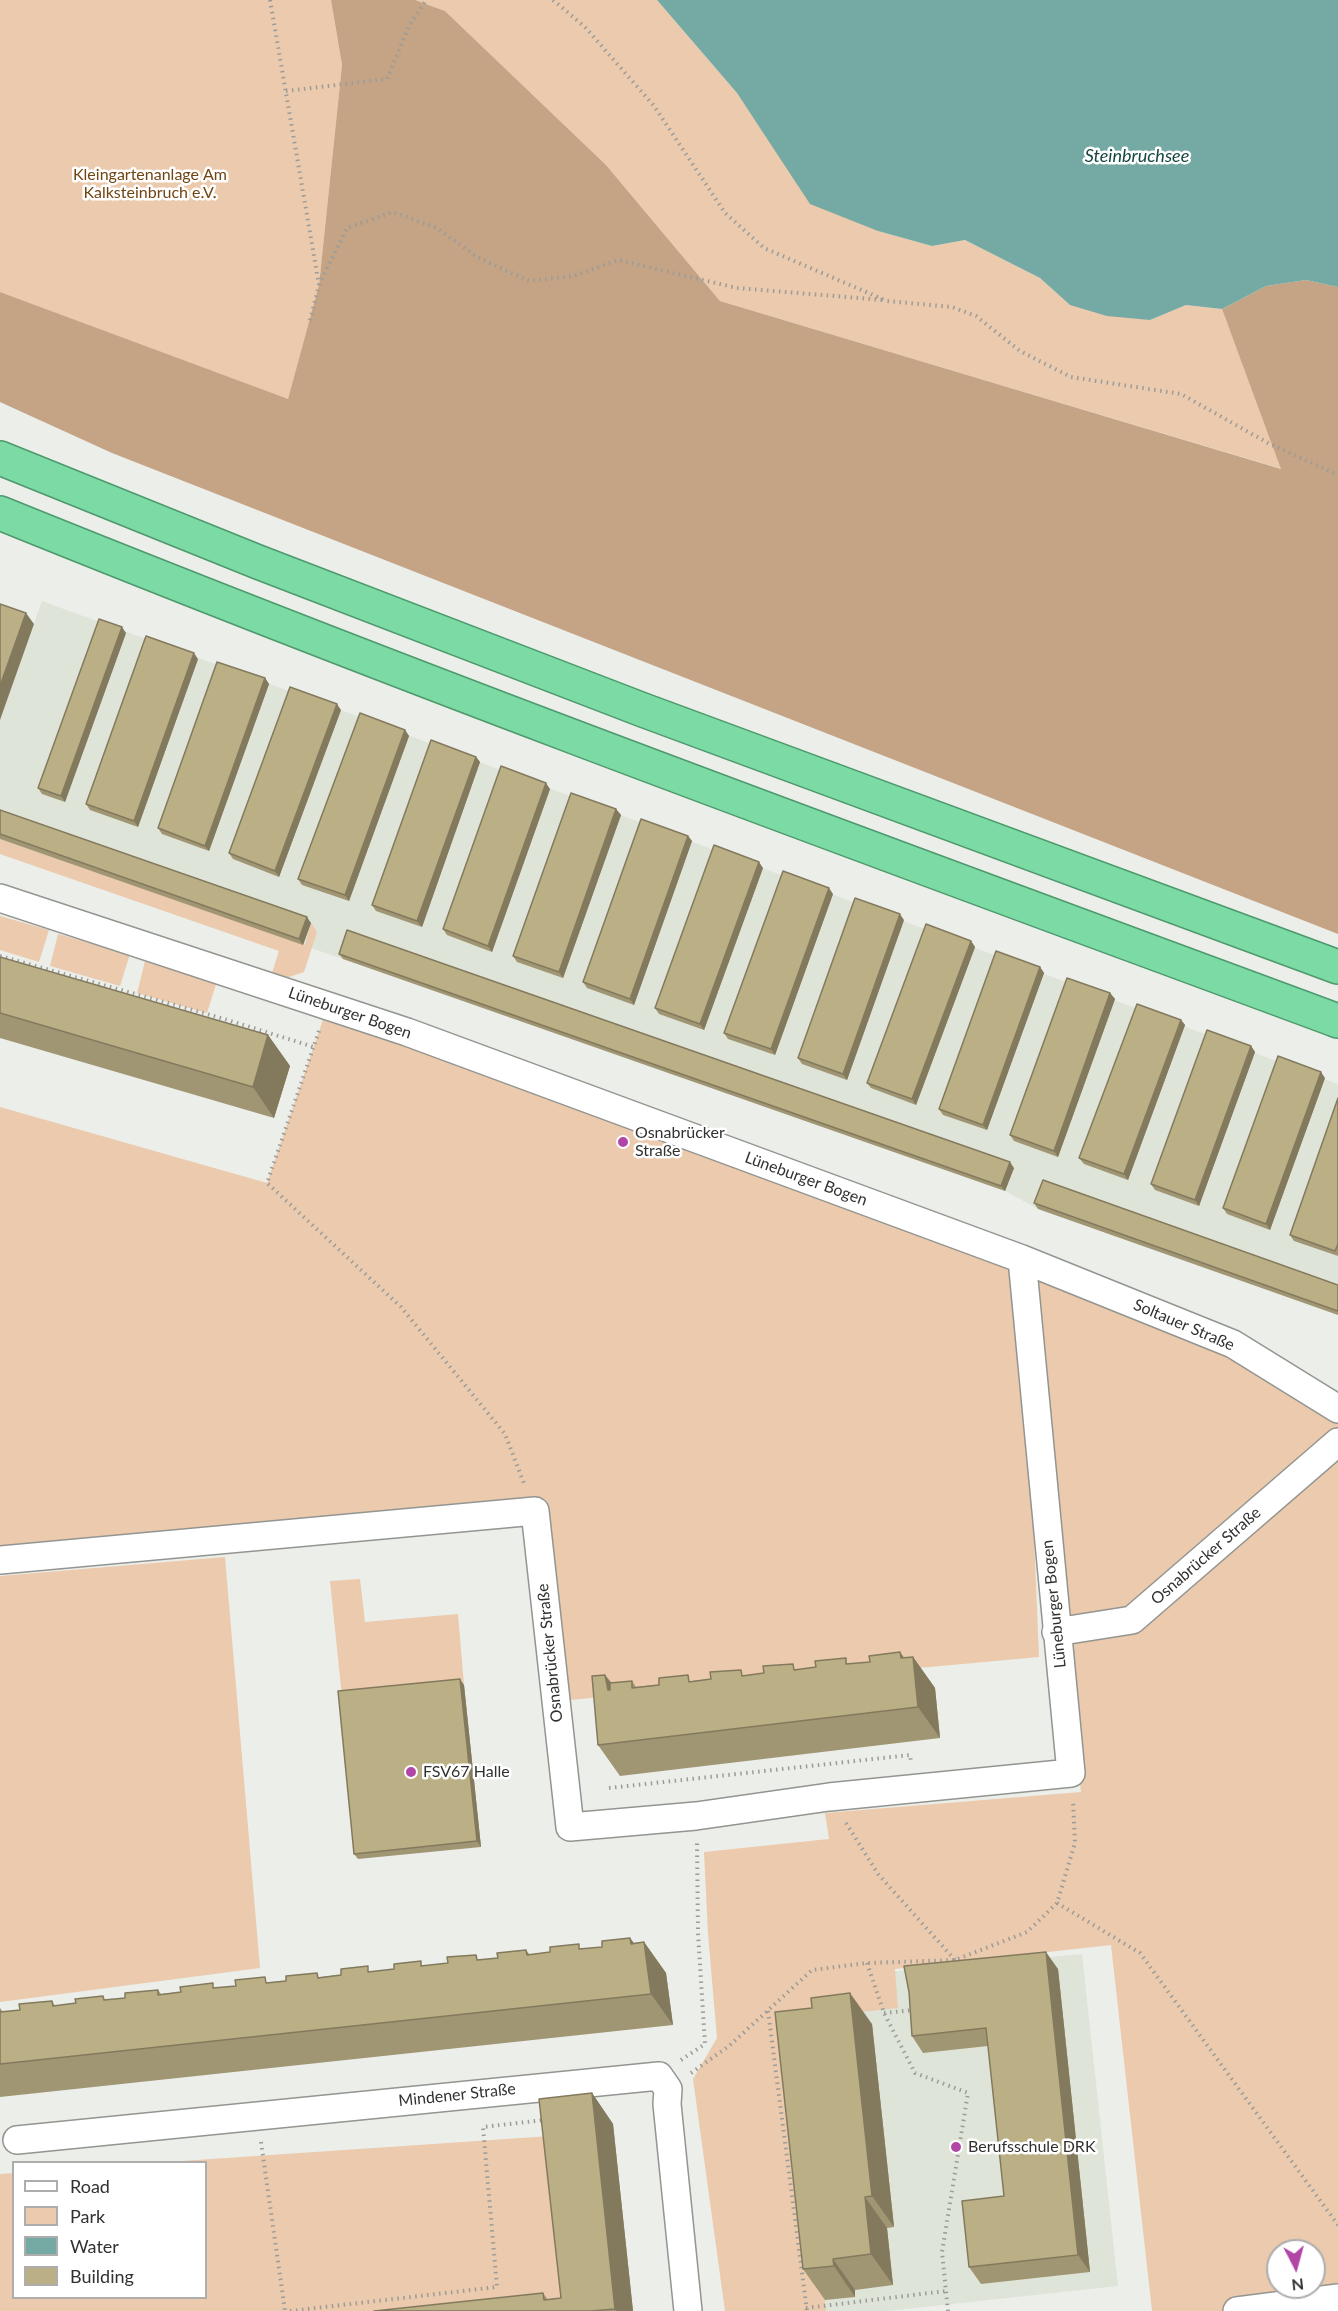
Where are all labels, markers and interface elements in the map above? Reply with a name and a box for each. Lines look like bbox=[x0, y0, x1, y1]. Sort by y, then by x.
water label: Steinbruchsee bbox=[1085, 145, 1189, 167]
park label: Kleingartenanlage Am Kalksteinbruch e.V. bbox=[73, 165, 227, 203]
street label: Lüneburger Bogen bbox=[286, 983, 414, 1043]
place label: Osnabrücker Straße bbox=[635, 1123, 725, 1161]
marker: Osnabrücker Straße bbox=[616, 1135, 630, 1149]
street label: Lüneburger Bogen bbox=[742, 1148, 870, 1210]
street label: Soltauer Straße bbox=[1131, 1295, 1237, 1355]
street label: Osnabrücker Straße bbox=[1147, 1503, 1265, 1609]
street label: Lüneburger Bogen bbox=[1038, 1539, 1070, 1669]
street label: Osnabrücker Straße bbox=[533, 1583, 567, 1723]
place label: FSV67 Halle bbox=[423, 1762, 510, 1782]
marker: FSV67 Halle bbox=[404, 1765, 418, 1779]
street label: Mindener Straße bbox=[397, 2079, 517, 2111]
place label: Berufsschule DRK bbox=[968, 2137, 1095, 2157]
marker: Berufsschule DRK bbox=[949, 2140, 963, 2154]
legend bbox=[12, 2161, 207, 2299]
text: Road bbox=[70, 2175, 110, 2197]
text: Park bbox=[70, 2205, 105, 2227]
text: Water bbox=[70, 2235, 119, 2257]
north arrow bbox=[1266, 2239, 1326, 2299]
text: Building bbox=[70, 2265, 134, 2287]
text: N bbox=[1291, 2275, 1305, 2296]

